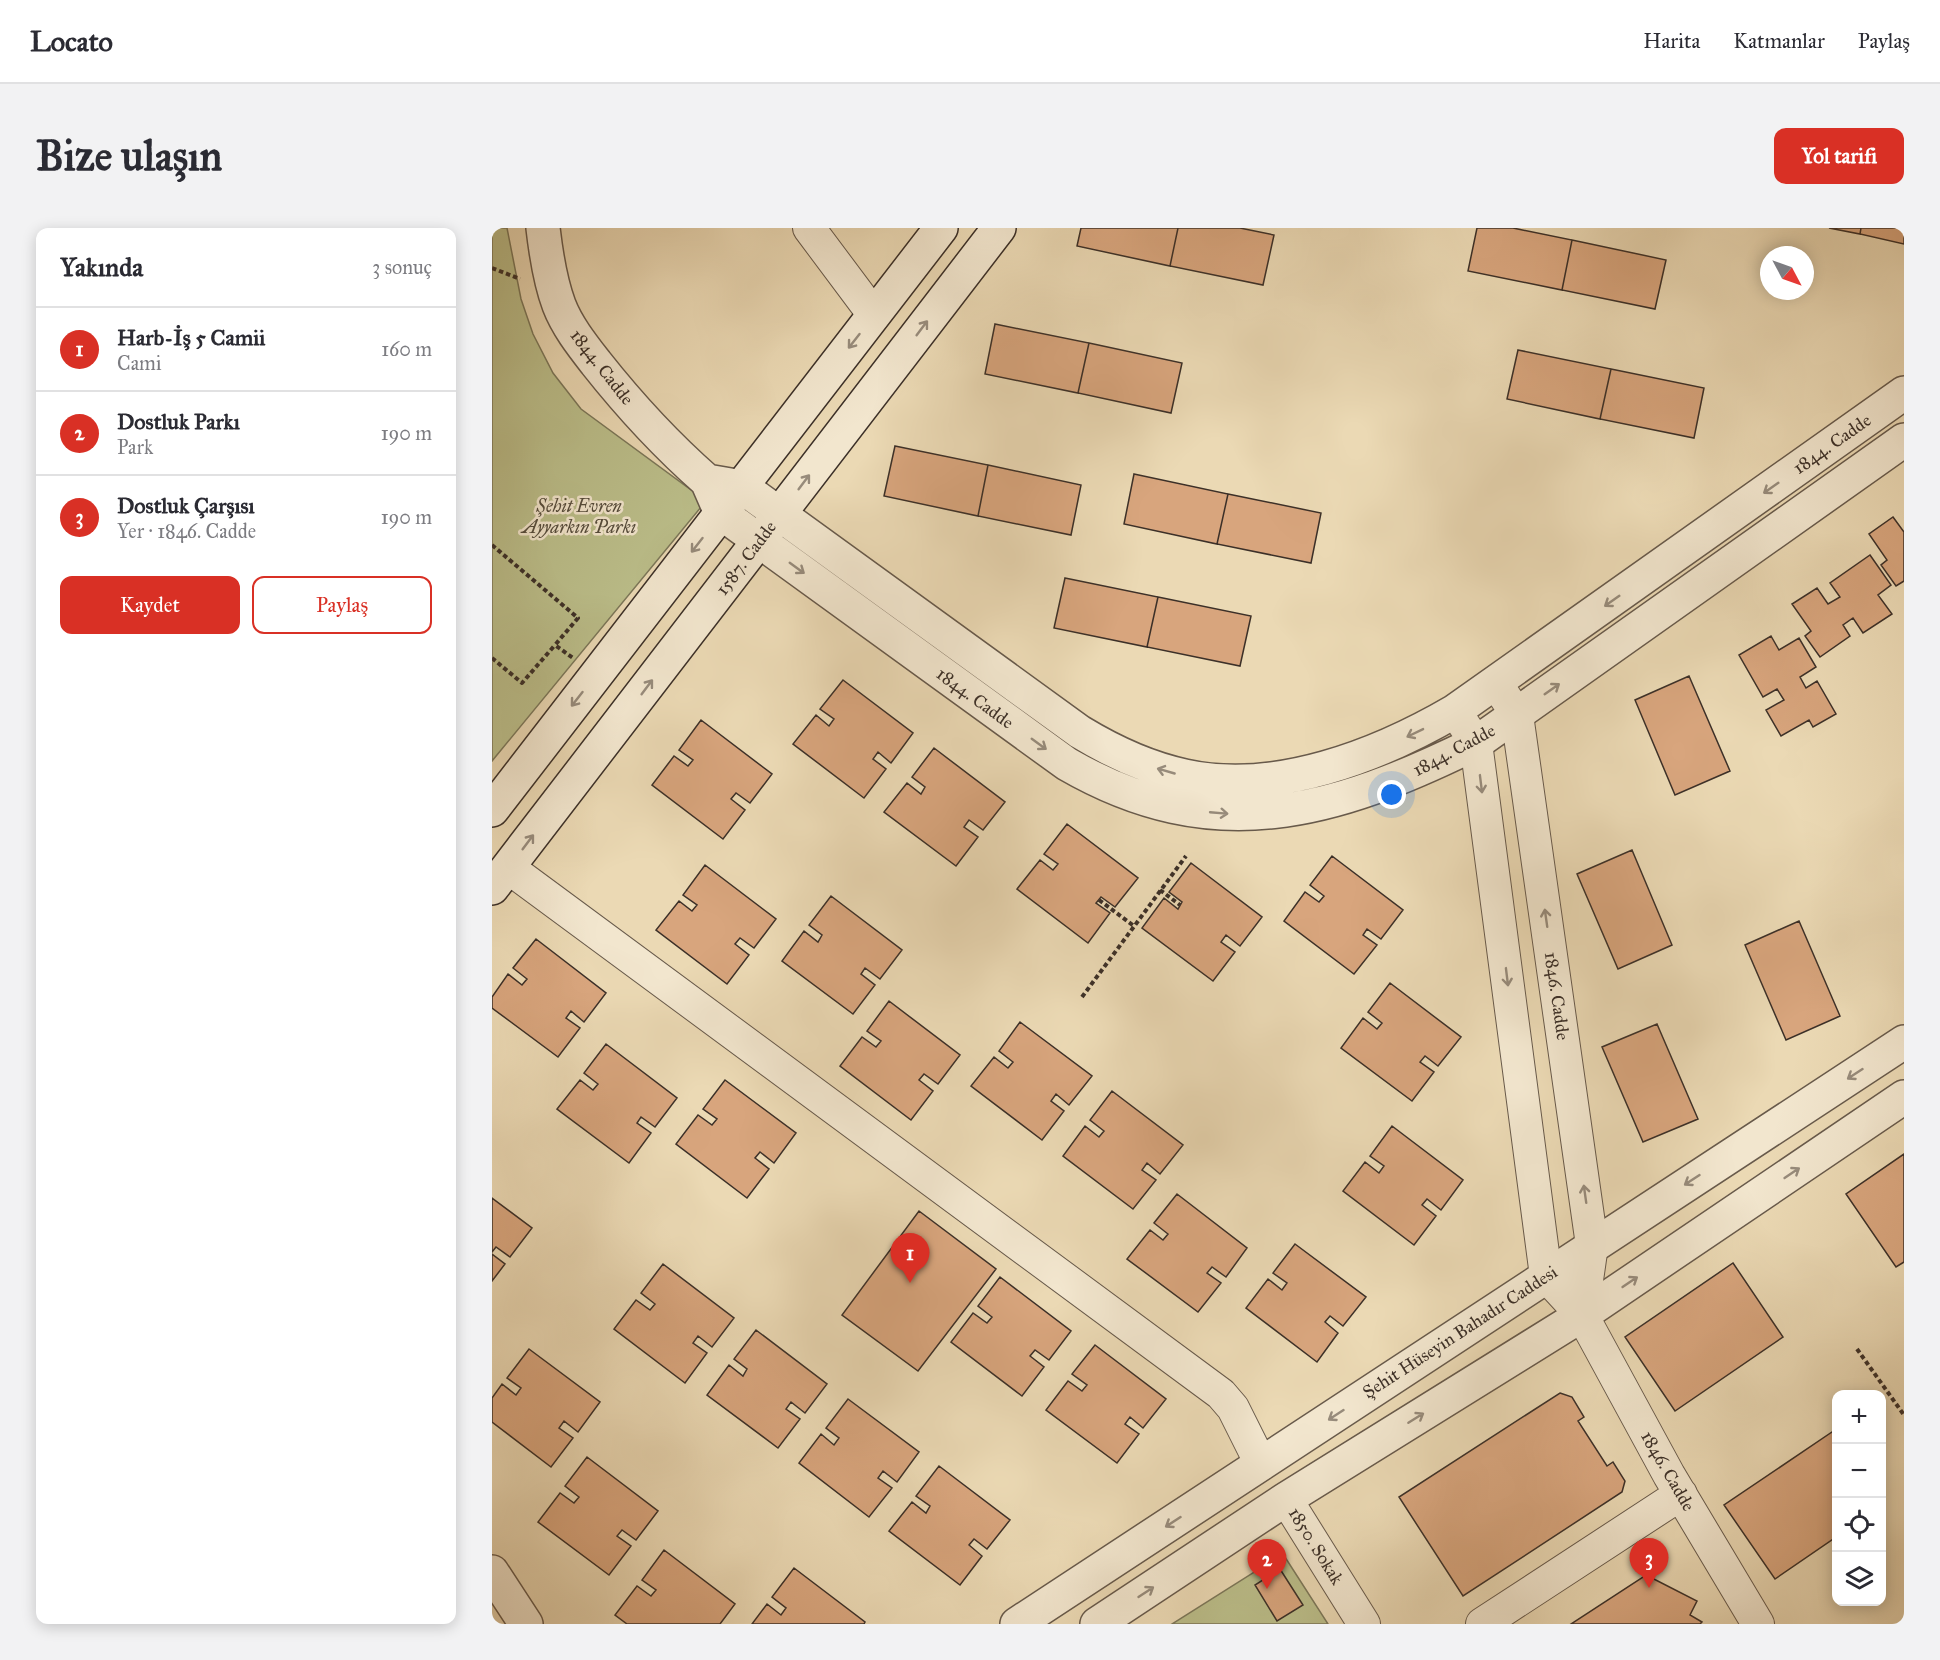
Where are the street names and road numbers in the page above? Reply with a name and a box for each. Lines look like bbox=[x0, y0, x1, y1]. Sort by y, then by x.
street label: 1844. Cadde bbox=[566, 325, 638, 409]
street label: 1844. Cadde bbox=[1789, 409, 1875, 479]
street label: 1587. Cadde bbox=[711, 516, 781, 600]
street label: 1844. Cadde bbox=[932, 663, 1018, 733]
street label: 1844. Cadde bbox=[1409, 719, 1499, 781]
street label: 1846. Cadde bbox=[1540, 950, 1574, 1042]
street label: Şehit Hüseyin Bahadır Caddesi bbox=[1359, 1261, 1561, 1403]
street label: 1846. Cadde bbox=[1636, 1427, 1700, 1515]
street label: 1850. Sokak bbox=[1284, 1503, 1349, 1589]

